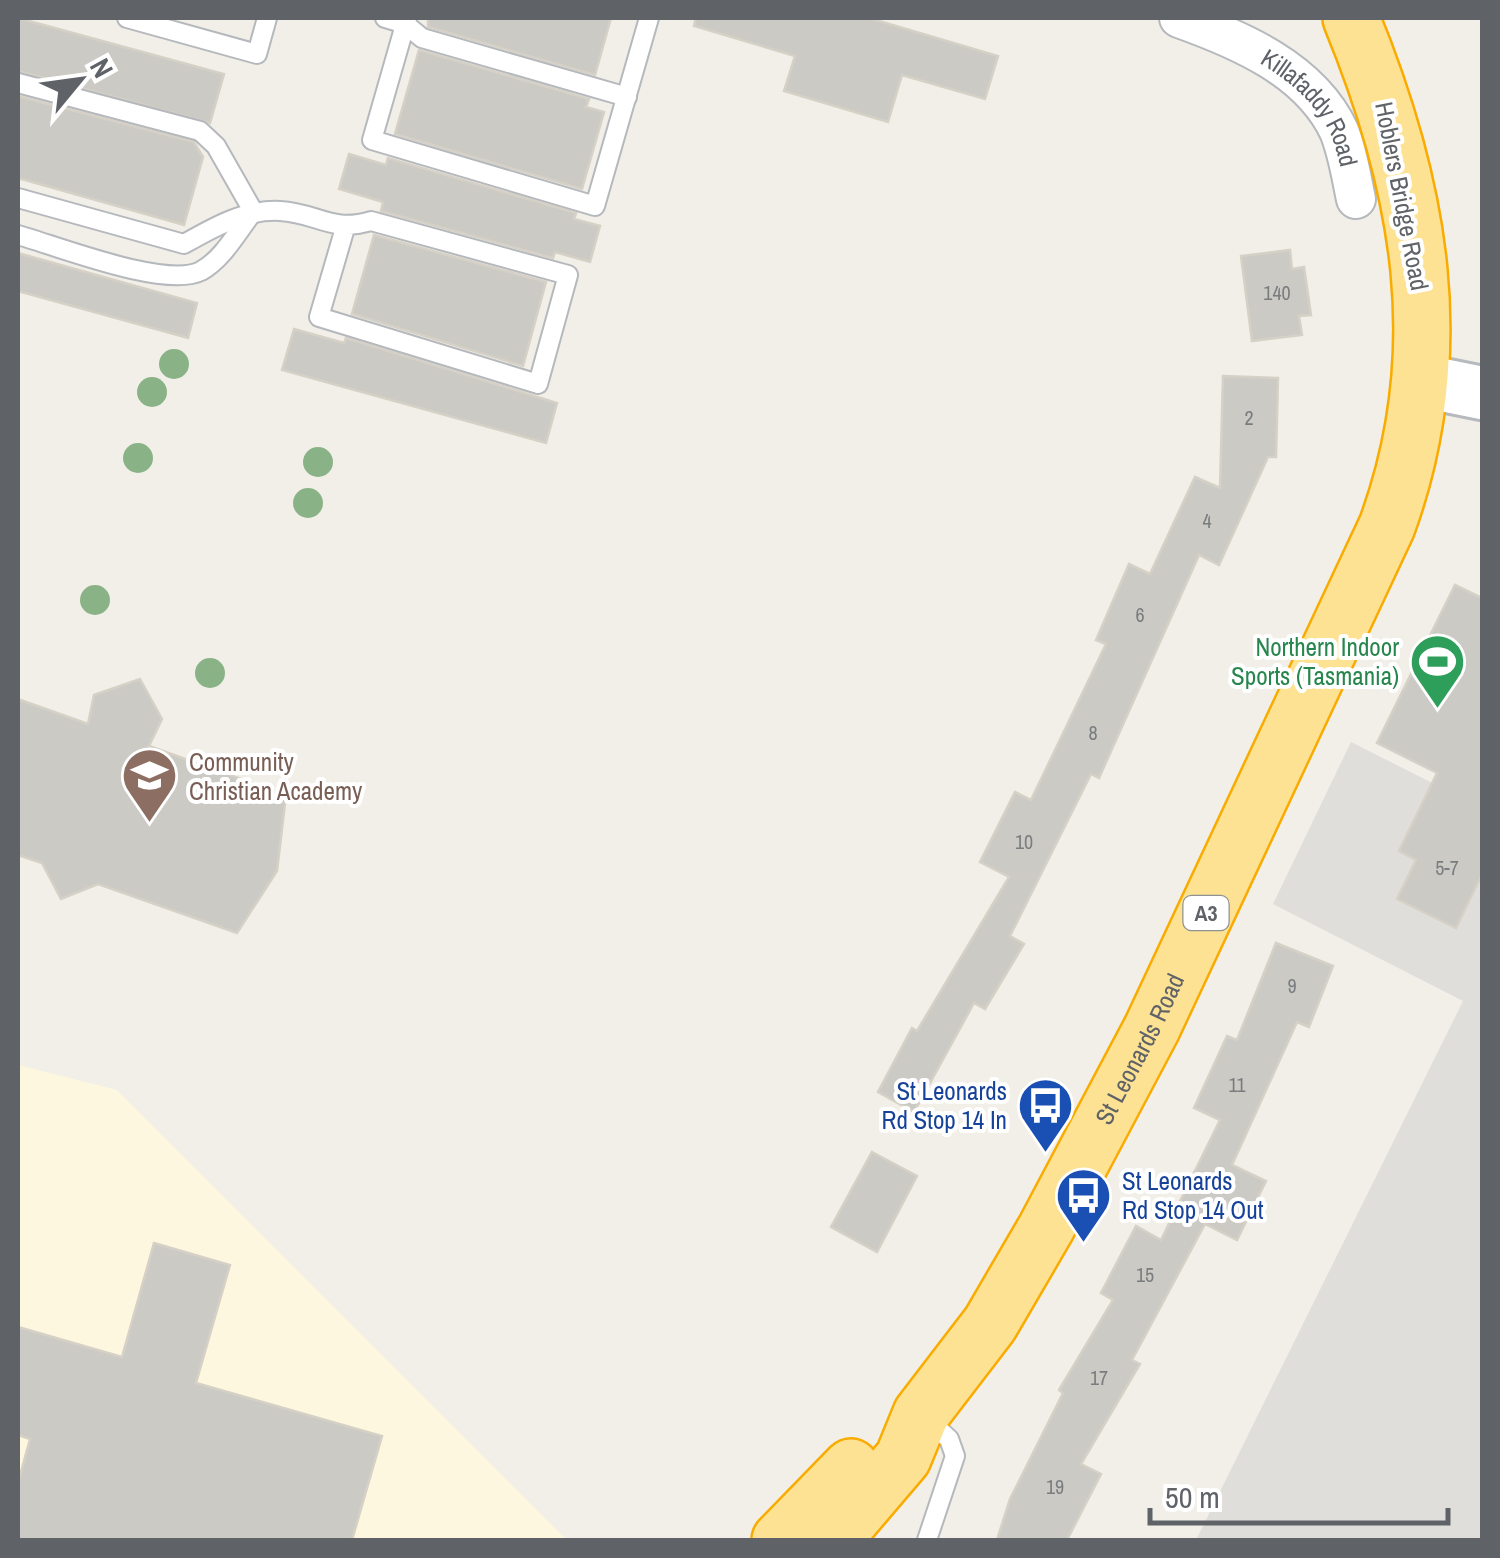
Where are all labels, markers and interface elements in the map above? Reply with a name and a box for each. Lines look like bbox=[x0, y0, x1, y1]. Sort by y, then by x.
north arrow bbox=[30, 30, 130, 130]
street label: Killafaddy Road bbox=[1255, 41, 1366, 170]
text: N bbox=[81, 51, 123, 84]
street label: Hoblers Bridge Road bbox=[1367, 99, 1437, 293]
house number: 140 bbox=[1263, 279, 1291, 306]
house number: 2 bbox=[1244, 404, 1254, 431]
house number: 4 bbox=[1202, 507, 1212, 534]
house number: 6 bbox=[1135, 601, 1145, 628]
place label: Northern Indoor Sports (Tasmania) bbox=[1231, 630, 1399, 693]
sports icon: Northern Indoor Sports (Tasmania) bbox=[1408, 631, 1468, 710]
house number: 8 bbox=[1088, 719, 1098, 746]
place label: Community Christian Academy bbox=[189, 745, 363, 808]
school or university icon: Community Christian Academy bbox=[120, 746, 180, 825]
house number: 10 bbox=[1015, 828, 1033, 855]
house number: 5-7 bbox=[1435, 854, 1459, 881]
road number: A3 bbox=[1184, 896, 1228, 930]
street label: St Leonards Road bbox=[1087, 968, 1192, 1130]
house number: 9 bbox=[1287, 972, 1297, 999]
house number: 11 bbox=[1228, 1071, 1246, 1098]
place label: St Leonards Rd Stop 14 In bbox=[882, 1074, 1007, 1137]
bus stop icon: St Leonards Rd Stop 14 In bbox=[1016, 1075, 1076, 1154]
place label: St Leonards Rd Stop 14 Out bbox=[1122, 1164, 1264, 1227]
bus stop icon: St Leonards Rd Stop 14 Out bbox=[1053, 1165, 1113, 1244]
house number: 15 bbox=[1136, 1261, 1154, 1288]
house number: 17 bbox=[1090, 1364, 1108, 1391]
scale bar bbox=[1150, 1463, 1448, 1525]
house number: 19 bbox=[1046, 1473, 1064, 1500]
text: 50 m bbox=[1165, 1477, 1220, 1517]

